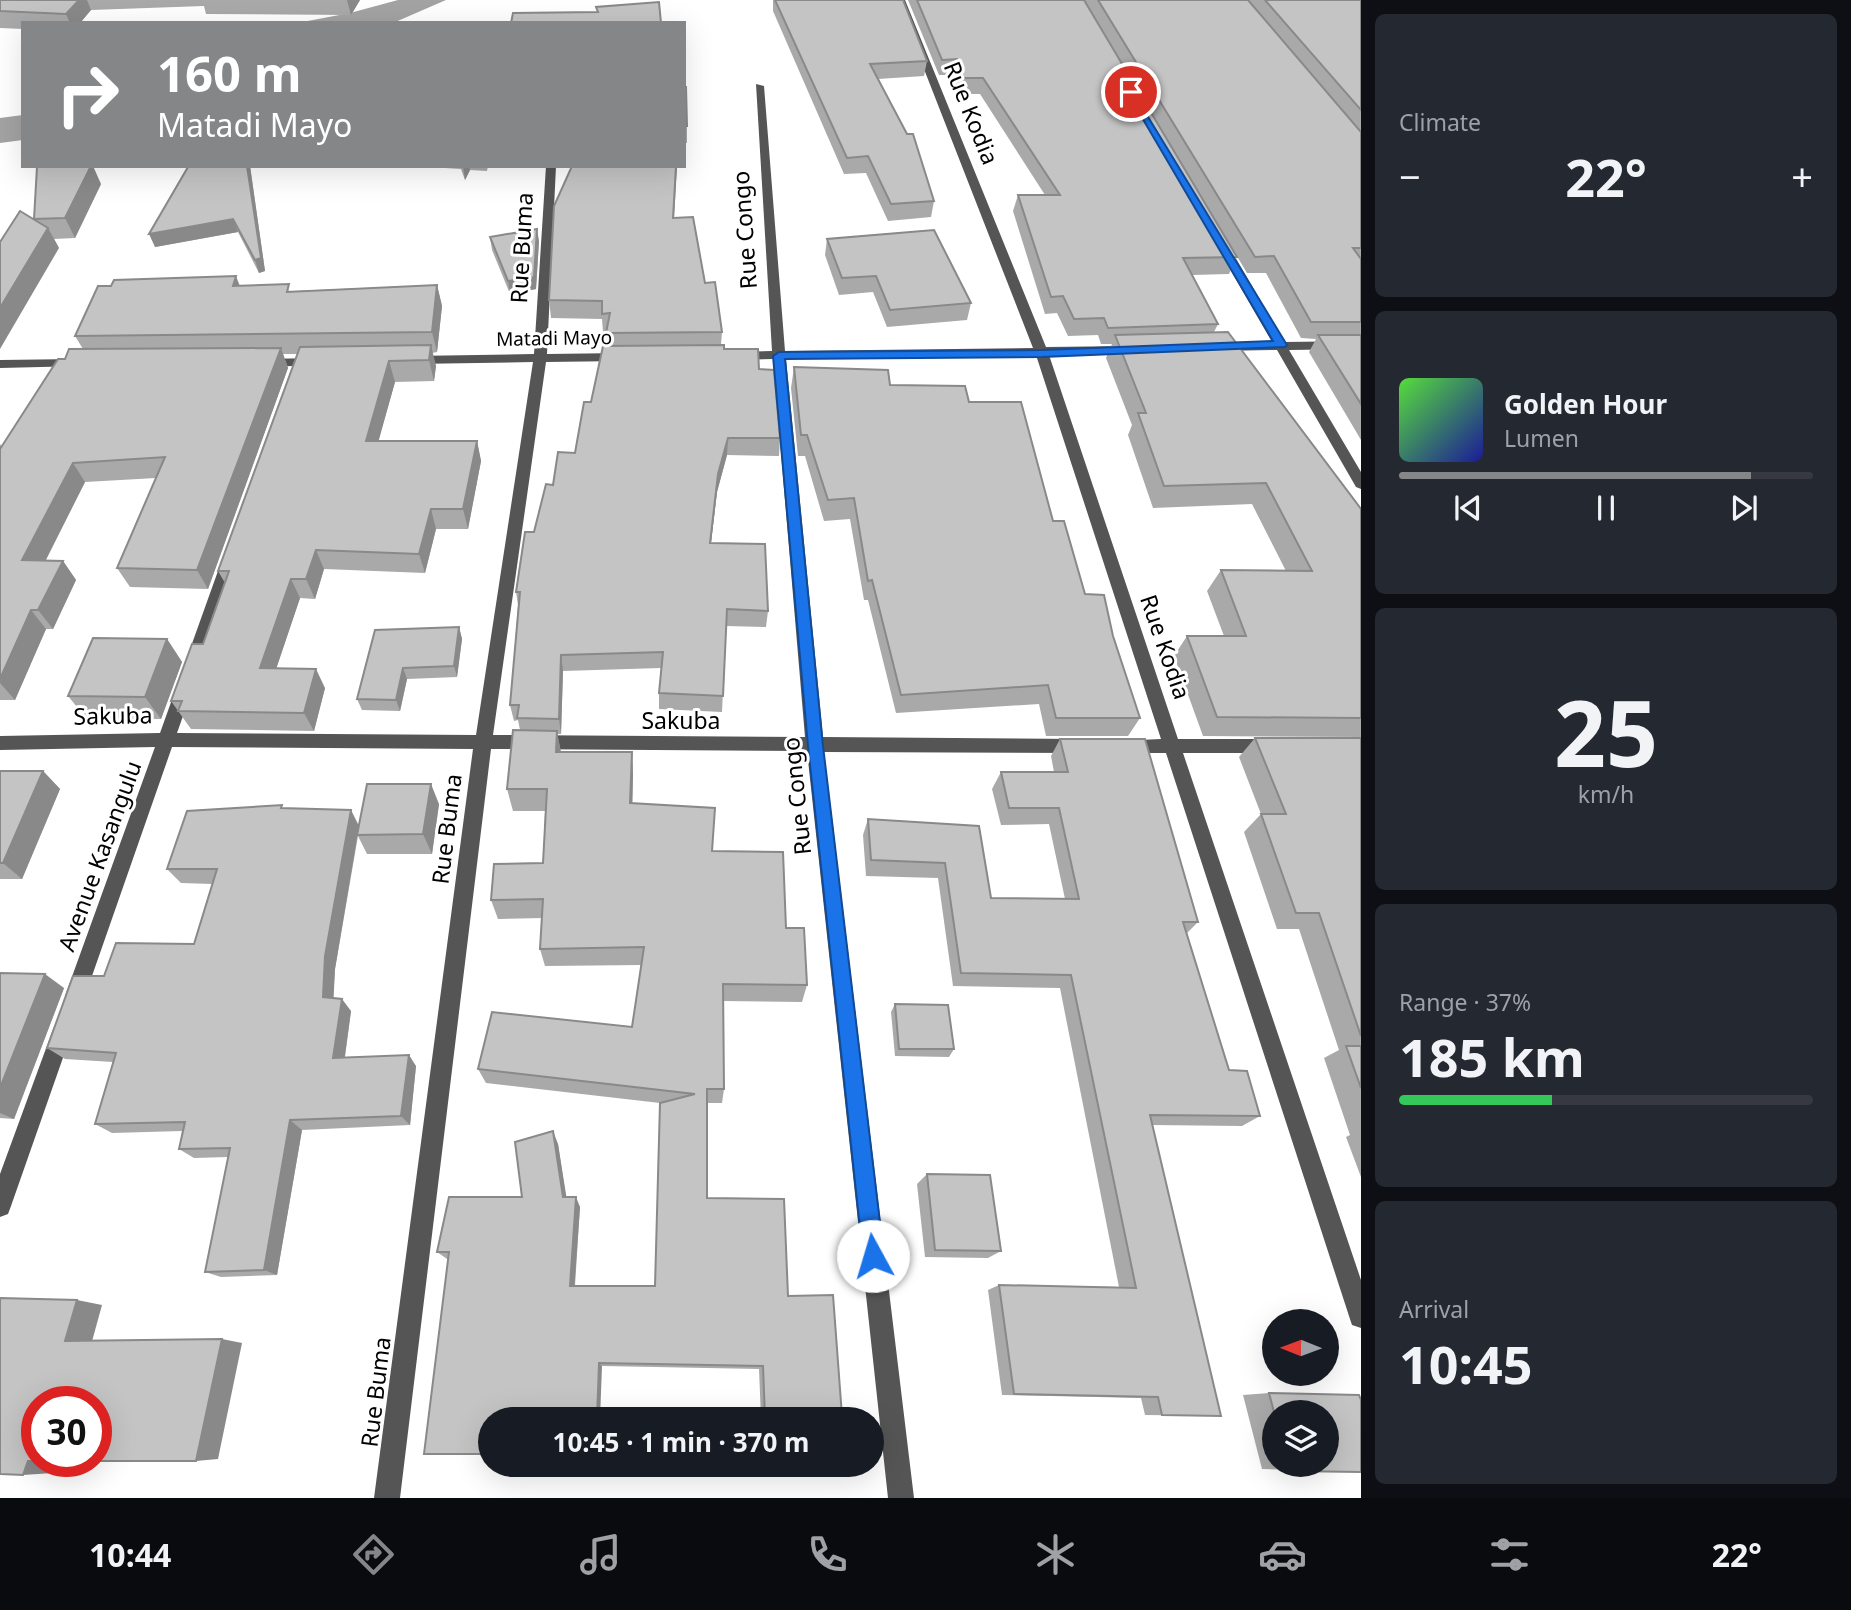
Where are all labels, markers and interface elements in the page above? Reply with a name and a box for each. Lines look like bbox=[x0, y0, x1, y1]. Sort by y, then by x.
text: 160 m bbox=[157, 40, 302, 106]
icon: right bbox=[42, 49, 133, 140]
street label: Rue Kodia bbox=[937, 56, 1007, 169]
pin bbox=[1101, 62, 1161, 122]
icon: arrive bbox=[1112, 73, 1150, 111]
text: Matadi Mayo bbox=[157, 103, 352, 146]
text: Climate bbox=[1399, 106, 1481, 138]
text: 22° bbox=[1565, 141, 1647, 212]
text: − bbox=[1399, 150, 1421, 202]
text: + bbox=[1791, 150, 1813, 202]
street label: Rue Congo bbox=[724, 170, 764, 290]
street label: Rue Buma bbox=[502, 192, 540, 304]
street label: Matadi Mayo bbox=[496, 324, 612, 352]
text: Golden Hour bbox=[1504, 386, 1667, 422]
text: Lumen bbox=[1504, 422, 1579, 454]
icon: previous bbox=[1449, 489, 1487, 527]
icon: pause bbox=[1587, 489, 1625, 527]
icon: next bbox=[1725, 489, 1763, 527]
street label: Rue Kodia bbox=[1133, 590, 1199, 703]
text: 25 bbox=[1554, 670, 1658, 794]
street label: Sakuba bbox=[73, 698, 153, 732]
street label: Sakuba bbox=[641, 704, 721, 736]
street label: Rue Congo bbox=[774, 736, 818, 857]
street label: Avenue Kasangulu bbox=[50, 756, 148, 955]
street label: Rue Buma bbox=[423, 772, 469, 886]
text: km/h bbox=[1578, 778, 1634, 810]
text: Range · 37% bbox=[1399, 986, 1531, 1018]
text: 185 km bbox=[1399, 1021, 1585, 1092]
position arrow bbox=[836, 1219, 910, 1293]
text: Arrival bbox=[1399, 1293, 1469, 1325]
north arrow bbox=[1262, 1309, 1339, 1386]
map controls bbox=[1262, 1309, 1339, 1477]
text: 10:45 bbox=[1399, 1328, 1533, 1399]
street label: Rue Buma bbox=[352, 1335, 398, 1449]
speed limit sign: 30 bbox=[21, 1386, 112, 1477]
button: layers bbox=[1262, 1400, 1339, 1477]
text: 10:45 · 1 min · 370 m bbox=[553, 1424, 809, 1460]
icon: directions bbox=[349, 1530, 398, 1579]
icon: music bbox=[576, 1530, 625, 1579]
icon: phone bbox=[803, 1530, 852, 1579]
icon: climate bbox=[1031, 1530, 1080, 1579]
icon: car bbox=[1258, 1530, 1307, 1579]
icon: filters bbox=[1485, 1530, 1534, 1579]
text: 10:44 bbox=[89, 1533, 171, 1576]
text: 22° bbox=[1712, 1533, 1762, 1576]

